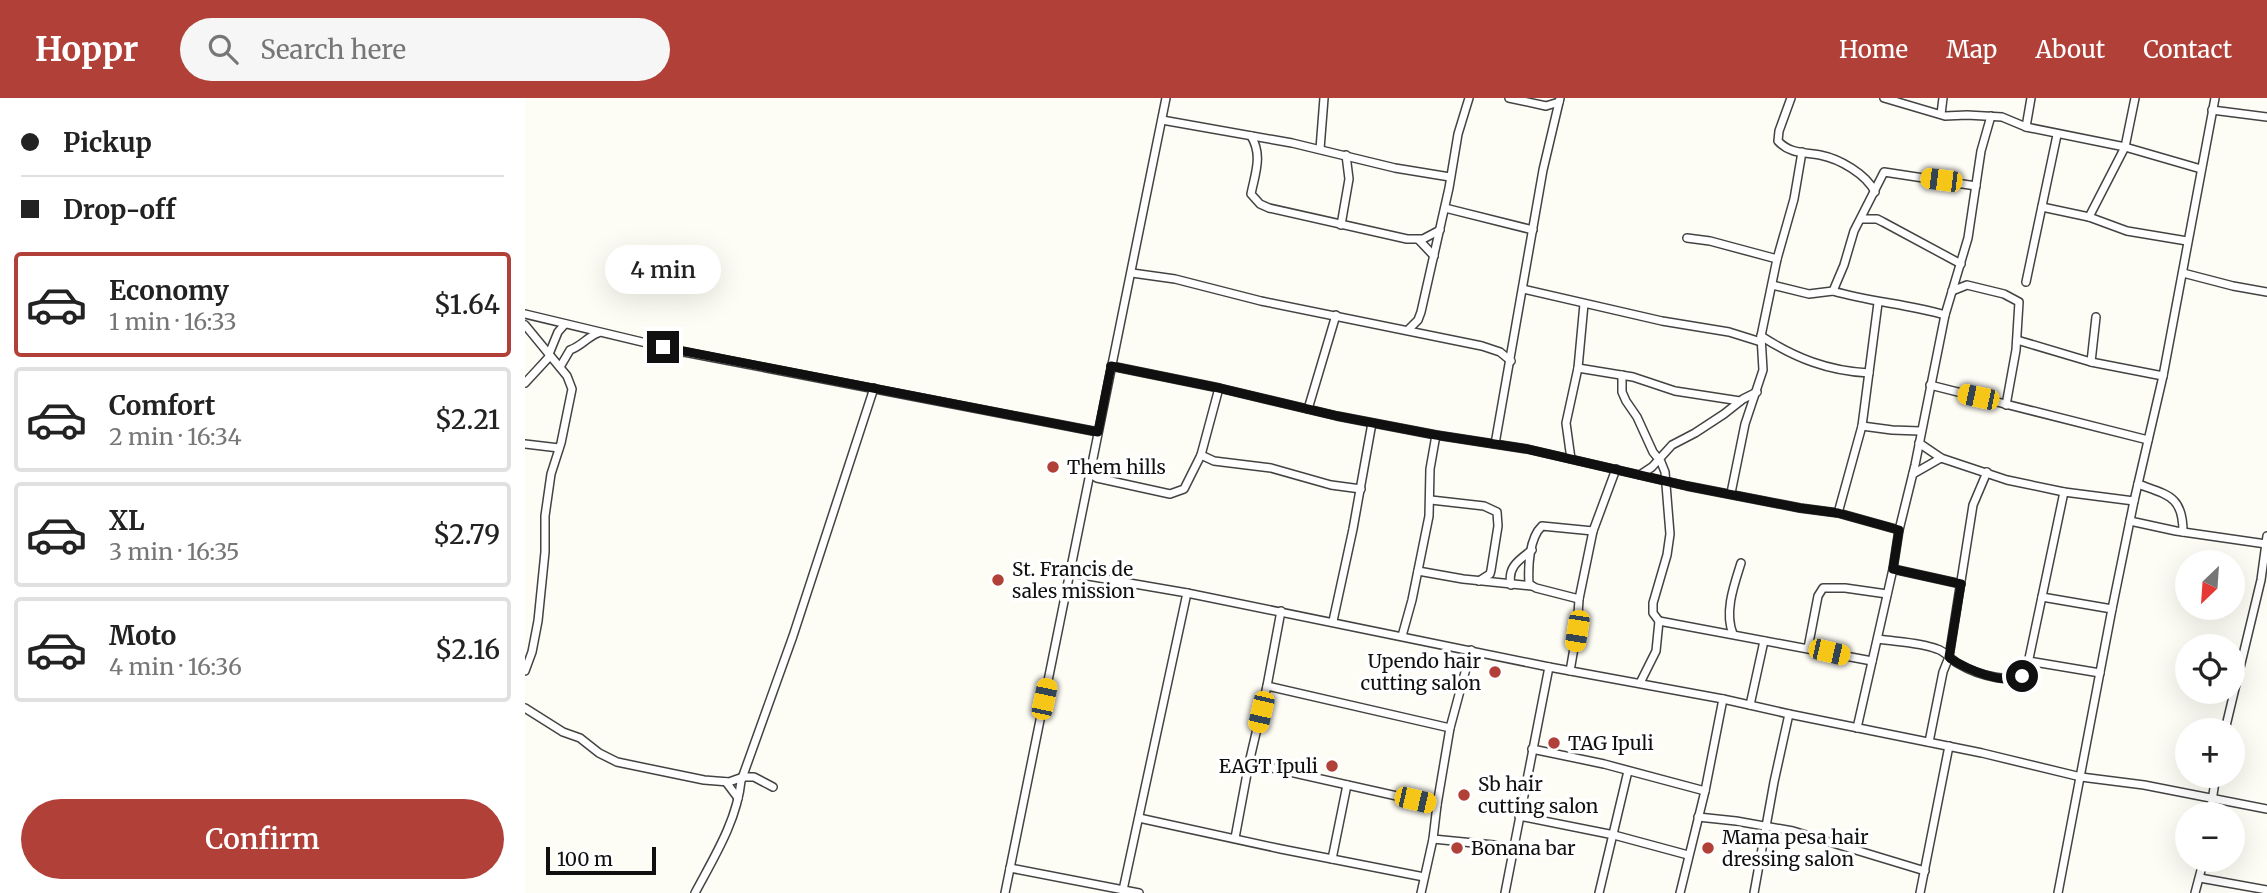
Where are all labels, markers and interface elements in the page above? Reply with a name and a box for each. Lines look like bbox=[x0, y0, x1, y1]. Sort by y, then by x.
search box bbox=[180, 18, 670, 81]
text: Hoppr bbox=[35, 29, 138, 70]
icon: search bbox=[204, 30, 242, 68]
text: Search here bbox=[260, 33, 406, 66]
text: Home bbox=[1839, 34, 1908, 65]
text: Map bbox=[1946, 34, 1997, 65]
text: About bbox=[2035, 34, 2105, 65]
text: Contact bbox=[2143, 34, 2232, 65]
text: Pickup bbox=[63, 126, 152, 159]
car bbox=[1919, 167, 1964, 193]
text: Drop-off bbox=[63, 193, 176, 226]
callout: 4 min bbox=[605, 246, 721, 294]
text: 4 min bbox=[630, 255, 696, 284]
icon: car bbox=[25, 273, 88, 336]
text: Economy bbox=[109, 274, 229, 307]
text: $1.64 bbox=[434, 288, 500, 321]
text: 1 min · 16:33 bbox=[109, 307, 237, 336]
route end bbox=[647, 331, 679, 363]
car bbox=[1956, 382, 2001, 412]
icon: car bbox=[25, 388, 88, 451]
text: Comfort bbox=[109, 389, 215, 422]
text: $2.21 bbox=[435, 403, 500, 436]
text: 2 min · 16:34 bbox=[109, 422, 242, 451]
place label: Them hills bbox=[1067, 455, 1166, 479]
marker: Them hills bbox=[1045, 459, 1061, 475]
icon: car bbox=[25, 503, 88, 566]
text: XL bbox=[109, 504, 145, 537]
text: $2.79 bbox=[433, 518, 500, 551]
text: 3 min · 16:35 bbox=[109, 537, 239, 566]
north arrow bbox=[2175, 550, 2245, 620]
map controls bbox=[2175, 550, 2245, 872]
place label: St. Francis de sales mission bbox=[1012, 557, 1135, 603]
marker: St. Francis de sales mission bbox=[990, 572, 1006, 588]
car bbox=[1564, 609, 1591, 653]
icon: car bbox=[25, 618, 88, 681]
text: Moto bbox=[109, 619, 176, 652]
text: $2.16 bbox=[435, 633, 500, 666]
button: locate bbox=[2175, 634, 2245, 704]
car bbox=[1807, 637, 1852, 667]
place label: Upendo hair cutting salon bbox=[1361, 649, 1481, 695]
text: 4 min · 16:36 bbox=[109, 652, 242, 681]
route start bbox=[2006, 660, 2038, 692]
marker: Upendo hair cutting salon bbox=[1487, 664, 1503, 680]
car bbox=[1030, 676, 1059, 722]
car bbox=[1247, 689, 1276, 735]
button: + bbox=[2175, 718, 2245, 788]
place label: TAG Ipuli bbox=[1568, 731, 1654, 755]
marker: TAG Ipuli bbox=[1546, 735, 1562, 751]
place label: EAGT Ipuli bbox=[1219, 754, 1318, 778]
marker: EAGT Ipuli bbox=[1324, 758, 1340, 774]
place label: Sb hair cutting salon bbox=[1478, 772, 1599, 818]
car bbox=[1393, 785, 1438, 815]
marker: Sb hair cutting salon bbox=[1456, 787, 1472, 803]
button: Confirm bbox=[21, 799, 504, 879]
button: − bbox=[2175, 802, 2245, 872]
place label: Mama pesa hair dressing salon bbox=[1722, 825, 1869, 871]
place label: Bonana bar bbox=[1471, 836, 1576, 860]
marker: Bonana bar bbox=[1449, 840, 1465, 856]
marker: Mama pesa hair dressing salon bbox=[1700, 840, 1716, 856]
scale bar bbox=[546, 844, 656, 876]
text: 100 m bbox=[557, 847, 613, 871]

